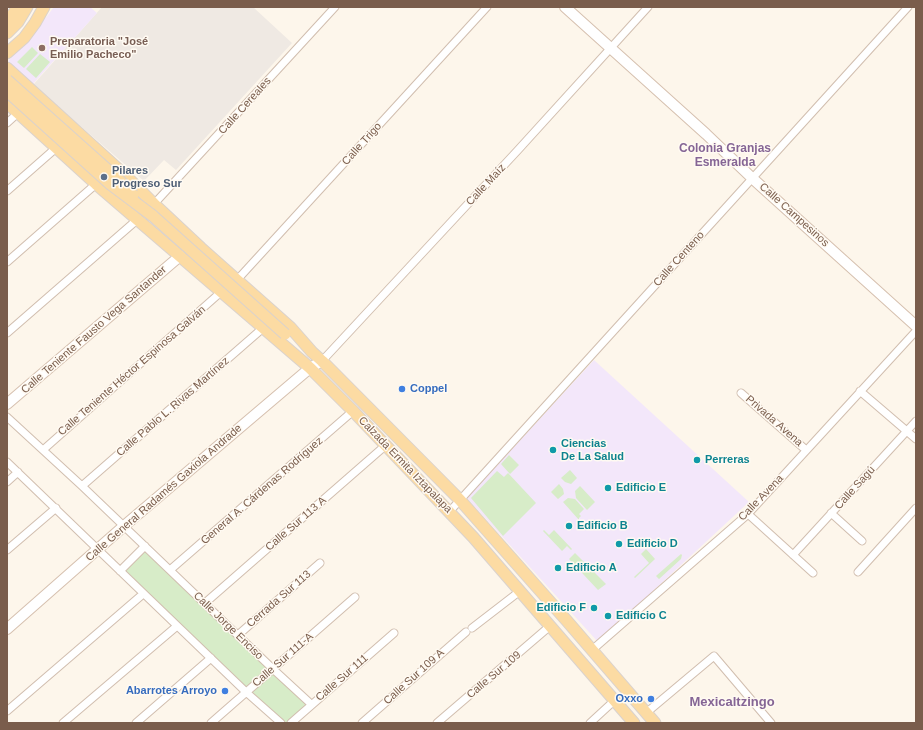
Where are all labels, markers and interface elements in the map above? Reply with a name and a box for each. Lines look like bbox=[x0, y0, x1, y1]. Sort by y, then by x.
place label: Preparatoria "José Emilio Pacheco" bbox=[50, 35, 148, 61]
marker: Preparatoria "José Emilio Pacheco" bbox=[37, 43, 47, 53]
street label: Calle Cereales bbox=[216, 75, 274, 137]
street label: Calle Trigo bbox=[339, 120, 385, 168]
district label: Colonia Granjas Esmeralda bbox=[679, 142, 771, 170]
street label: Calle Maíz bbox=[463, 161, 509, 209]
place label: Pilares Progreso Sur bbox=[112, 164, 182, 190]
marker: Pilares Progreso Sur bbox=[99, 172, 109, 182]
street label: Calle Campesinos bbox=[756, 180, 832, 250]
street label: Calle Centeno bbox=[651, 229, 707, 289]
street label: Calle Teniente Fausto Vega Santander bbox=[19, 263, 169, 397]
street label: Calle Teniente Héctor Espinosa Galván bbox=[55, 303, 209, 439]
street label: Calle Pablo L. Rivas Martínez bbox=[114, 354, 232, 460]
place label: Coppel bbox=[410, 382, 447, 396]
marker: Coppel bbox=[397, 384, 407, 394]
street label: Privada Avena bbox=[743, 393, 805, 449]
street label: Calzada Ermita Iztapalapa bbox=[355, 414, 455, 516]
street label: Calle General Radamés Gaxiola Andrade bbox=[83, 422, 245, 564]
street label: General A. Cárdenas Rodríguez bbox=[198, 434, 326, 548]
place label: Ciencias De La Salud bbox=[561, 437, 624, 463]
marker: Ciencias De La Salud bbox=[548, 445, 558, 455]
place label: Perreras bbox=[705, 453, 750, 467]
marker: Perreras bbox=[692, 455, 702, 465]
street label: Calle Sagú bbox=[832, 464, 878, 512]
street label: Calle Avena bbox=[736, 472, 786, 524]
place label: Edificio E bbox=[616, 481, 666, 495]
marker: Edificio E bbox=[603, 483, 613, 493]
street label: Calle Sur 113 A bbox=[263, 494, 329, 554]
place label: Edificio B bbox=[577, 519, 628, 533]
marker: Edificio B bbox=[564, 521, 574, 531]
place label: Edificio D bbox=[627, 537, 678, 551]
marker: Edificio D bbox=[614, 539, 624, 549]
place label: Edificio A bbox=[566, 561, 617, 575]
marker: Edificio A bbox=[553, 563, 563, 573]
street label: Cerrada Sur 113 bbox=[244, 568, 314, 630]
street label: Calle Jorge Enciso bbox=[190, 589, 266, 663]
place label: Edificio F bbox=[536, 601, 586, 615]
marker: Edificio F bbox=[589, 603, 599, 613]
place label: Edificio C bbox=[616, 609, 667, 623]
marker: Edificio C bbox=[603, 611, 613, 621]
street label: Calle Sur 111-A bbox=[250, 630, 316, 690]
street label: Calle Sur 109 A bbox=[381, 646, 447, 708]
street label: Calle Sur 109 bbox=[464, 649, 524, 701]
street label: Calle Sur 111 bbox=[313, 652, 371, 704]
place label: Abarrotes Arroyo bbox=[126, 684, 217, 698]
marker: Abarrotes Arroyo bbox=[220, 686, 230, 696]
place label: Oxxo bbox=[615, 692, 643, 706]
marker: Oxxo bbox=[646, 694, 656, 704]
district label: Mexicaltzingo bbox=[689, 694, 775, 710]

